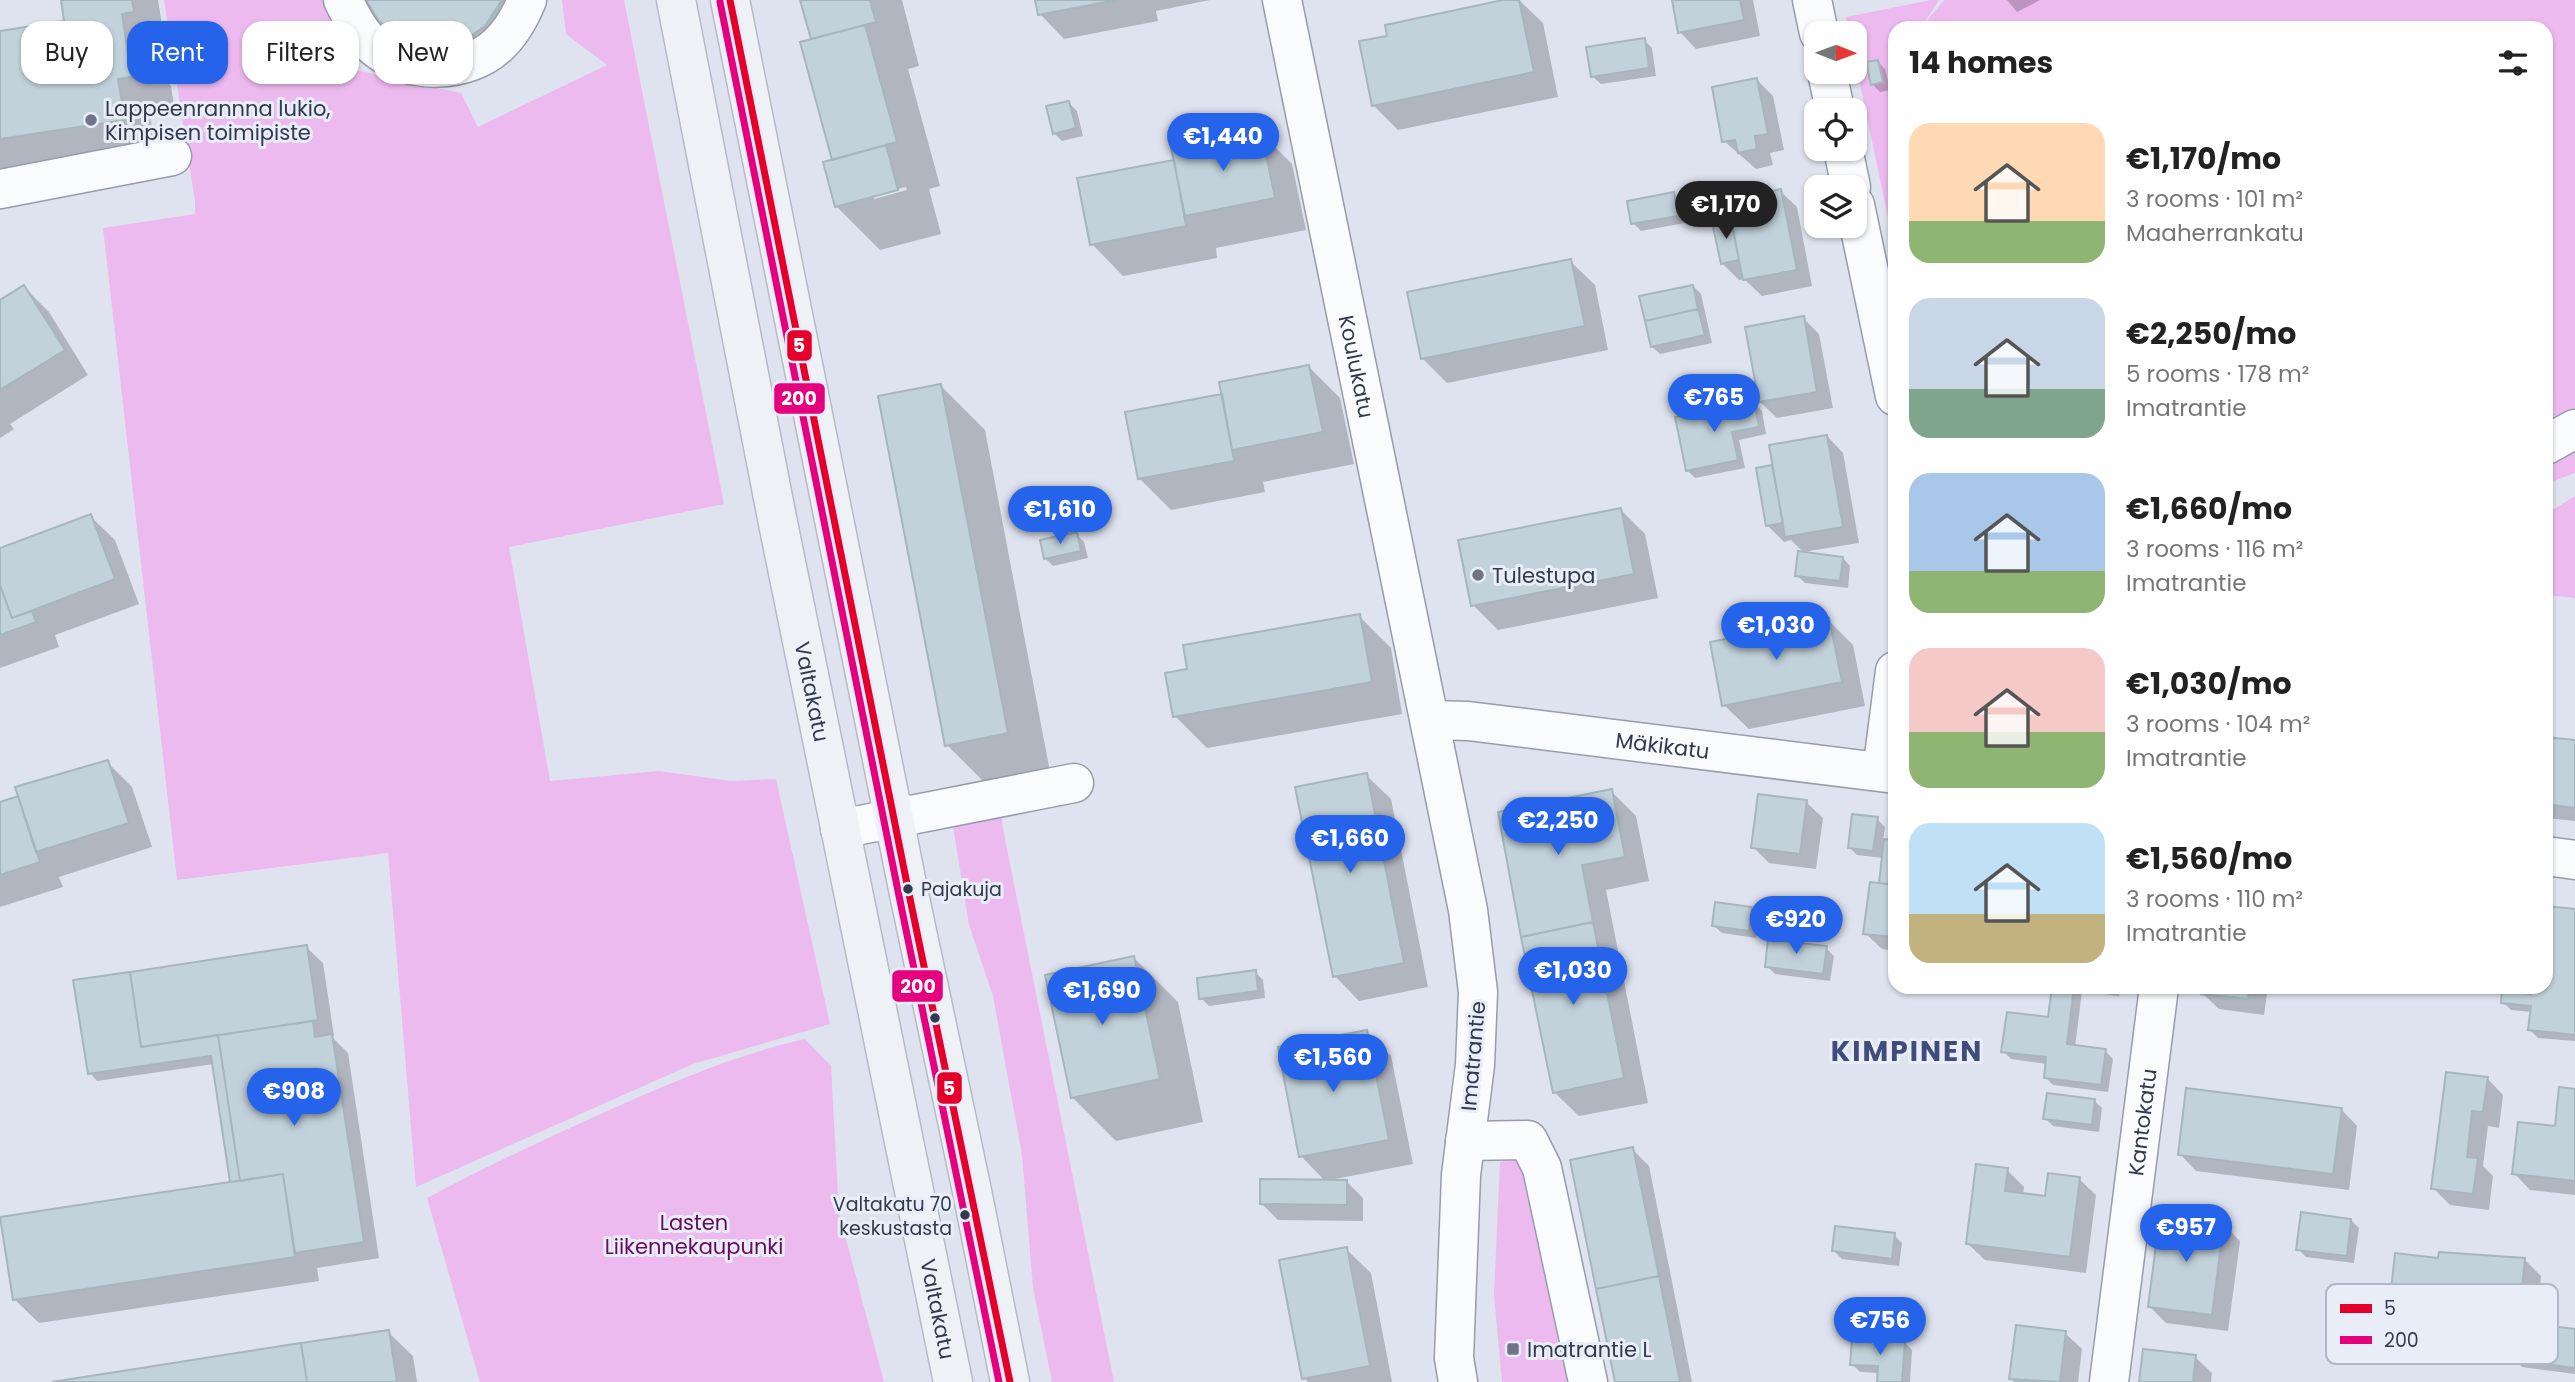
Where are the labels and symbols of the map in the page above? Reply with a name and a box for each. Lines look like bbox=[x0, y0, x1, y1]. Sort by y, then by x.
north arrow bbox=[1804, 21, 1867, 84]
place label: Lappeenrannna lukio, Kimpisen toimipiste bbox=[105, 94, 330, 147]
marker: Lappeenrannna lukio, Kimpisen toimipiste bbox=[83, 112, 99, 128]
pin: €1,440 bbox=[1166, 114, 1280, 173]
pin: €1,170 bbox=[1669, 182, 1783, 241]
street label: Koulukatu bbox=[1332, 312, 1382, 420]
line badge: 5 bbox=[786, 329, 813, 362]
text: 5 bbox=[793, 332, 805, 359]
pin: €765 bbox=[1673, 374, 1755, 434]
line badge: 200 bbox=[773, 382, 826, 415]
text: 200 bbox=[781, 385, 817, 412]
pin: €1,610 bbox=[1003, 486, 1117, 546]
place label: Tulestupa bbox=[1492, 561, 1595, 590]
marker: Tulestupa bbox=[1470, 567, 1486, 583]
pin: €1,030 bbox=[1719, 602, 1833, 662]
street label: Valtakatu bbox=[788, 639, 837, 744]
street label: Mäkikatu bbox=[1614, 725, 1711, 765]
pin: €2,250 bbox=[1501, 798, 1615, 857]
pin: €1,660 bbox=[1293, 816, 1407, 875]
place label: Pajakuja bbox=[921, 876, 1002, 903]
marker: Pajakuja bbox=[901, 882, 915, 896]
pin: €920 bbox=[1755, 897, 1837, 956]
pin: €1,030 bbox=[1516, 948, 1630, 1007]
pin: €1,690 bbox=[1045, 968, 1159, 1027]
line badge: 200 bbox=[891, 969, 944, 1003]
text: 200 bbox=[900, 973, 936, 1000]
street label: Imatrantie bbox=[1454, 1000, 1492, 1112]
unlabelled marker bbox=[928, 1011, 942, 1025]
district label: KIMPINEN bbox=[1831, 1032, 1983, 1071]
pin: €1,560 bbox=[1276, 1034, 1390, 1094]
street label: Kantokatu bbox=[2121, 1067, 2163, 1177]
pin: €908 bbox=[253, 1068, 335, 1128]
line badge: 5 bbox=[936, 1071, 963, 1105]
text: 5 bbox=[943, 1075, 955, 1102]
place label: Valtakatu 70 keskustasta bbox=[833, 1191, 952, 1242]
pin: €957 bbox=[2145, 1204, 2227, 1264]
park label: Lasten Liikennekaupunki bbox=[605, 1208, 783, 1261]
marker: Valtakatu 70 keskustasta bbox=[958, 1208, 972, 1222]
street label: Valtakatu bbox=[914, 1256, 962, 1362]
legend bbox=[2326, 1284, 2558, 1364]
text: 5 bbox=[2384, 1295, 2396, 1322]
pin: €756 bbox=[1839, 1298, 1921, 1357]
text: 200 bbox=[2384, 1327, 2419, 1354]
place label: Imatrantie L bbox=[1527, 1335, 1652, 1364]
marker: Imatrantie L bbox=[1505, 1341, 1521, 1357]

